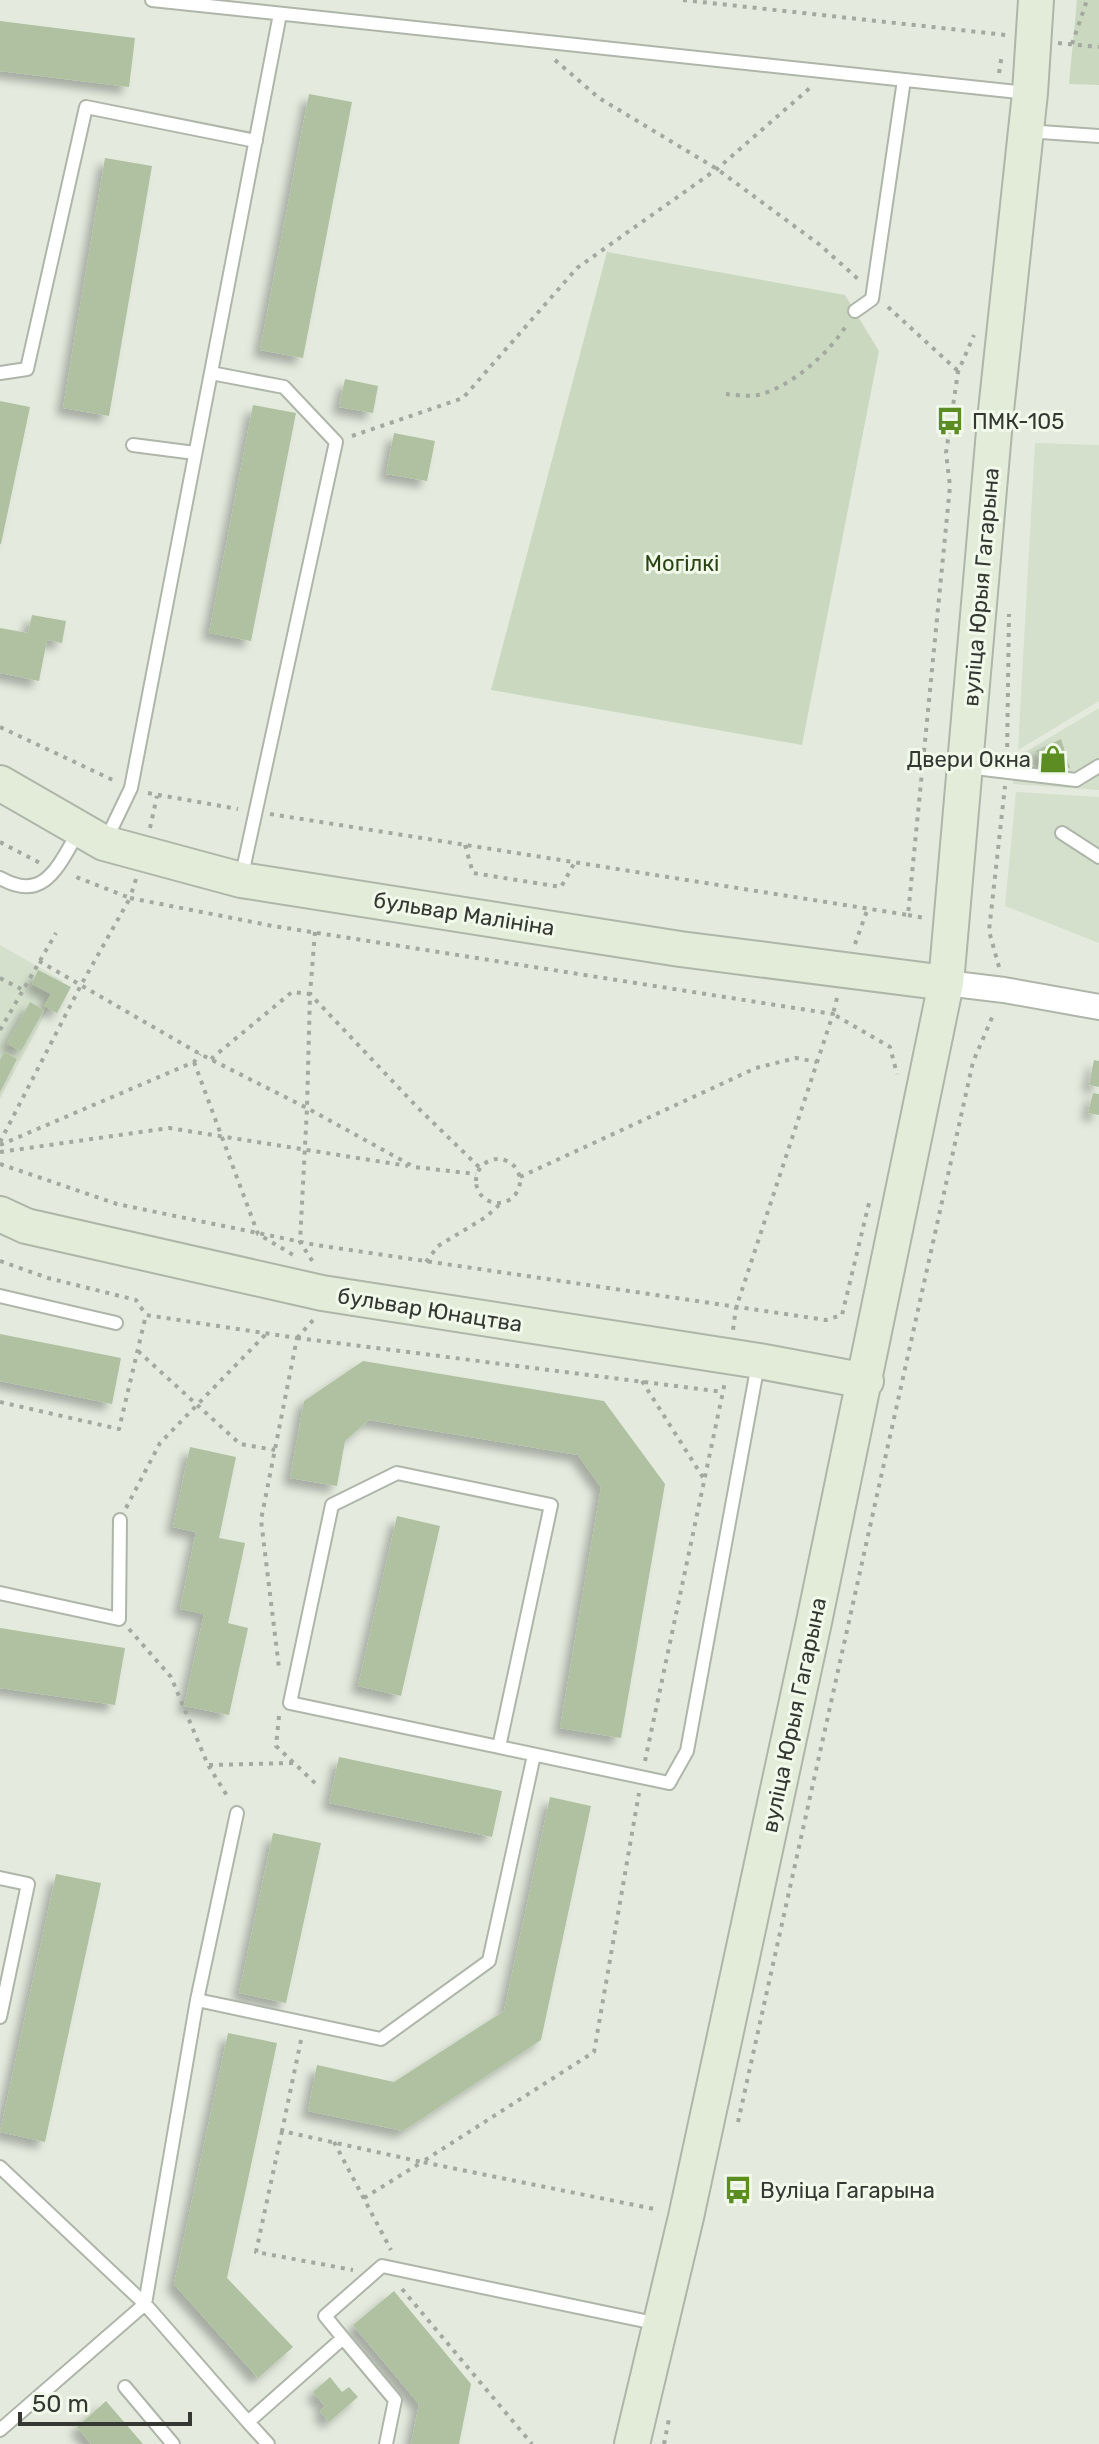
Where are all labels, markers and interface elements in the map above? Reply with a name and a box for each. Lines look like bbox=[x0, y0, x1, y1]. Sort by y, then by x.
bus stop icon: ПМК-105 bbox=[935, 406, 965, 436]
place label: ПМК-105 bbox=[972, 408, 1064, 435]
street label: вуліца Юрыя Гагарына bbox=[957, 467, 1005, 707]
park label: Могілкі bbox=[645, 550, 719, 577]
shop icon: Двери Окна bbox=[1038, 744, 1068, 774]
place label: Двери Окна bbox=[907, 746, 1031, 773]
street label: бульвар Малініна bbox=[372, 886, 556, 942]
street label: бульвар Юнацтва bbox=[336, 1282, 524, 1338]
street label: вуліца Юрыя Гагарына bbox=[756, 1595, 832, 1835]
bus stop icon: Вуліца Гагарына bbox=[723, 2175, 753, 2205]
place label: Вуліца Гагарына bbox=[760, 2177, 935, 2204]
scale bar bbox=[20, 2376, 190, 2426]
text: 50 m bbox=[32, 2390, 89, 2418]

